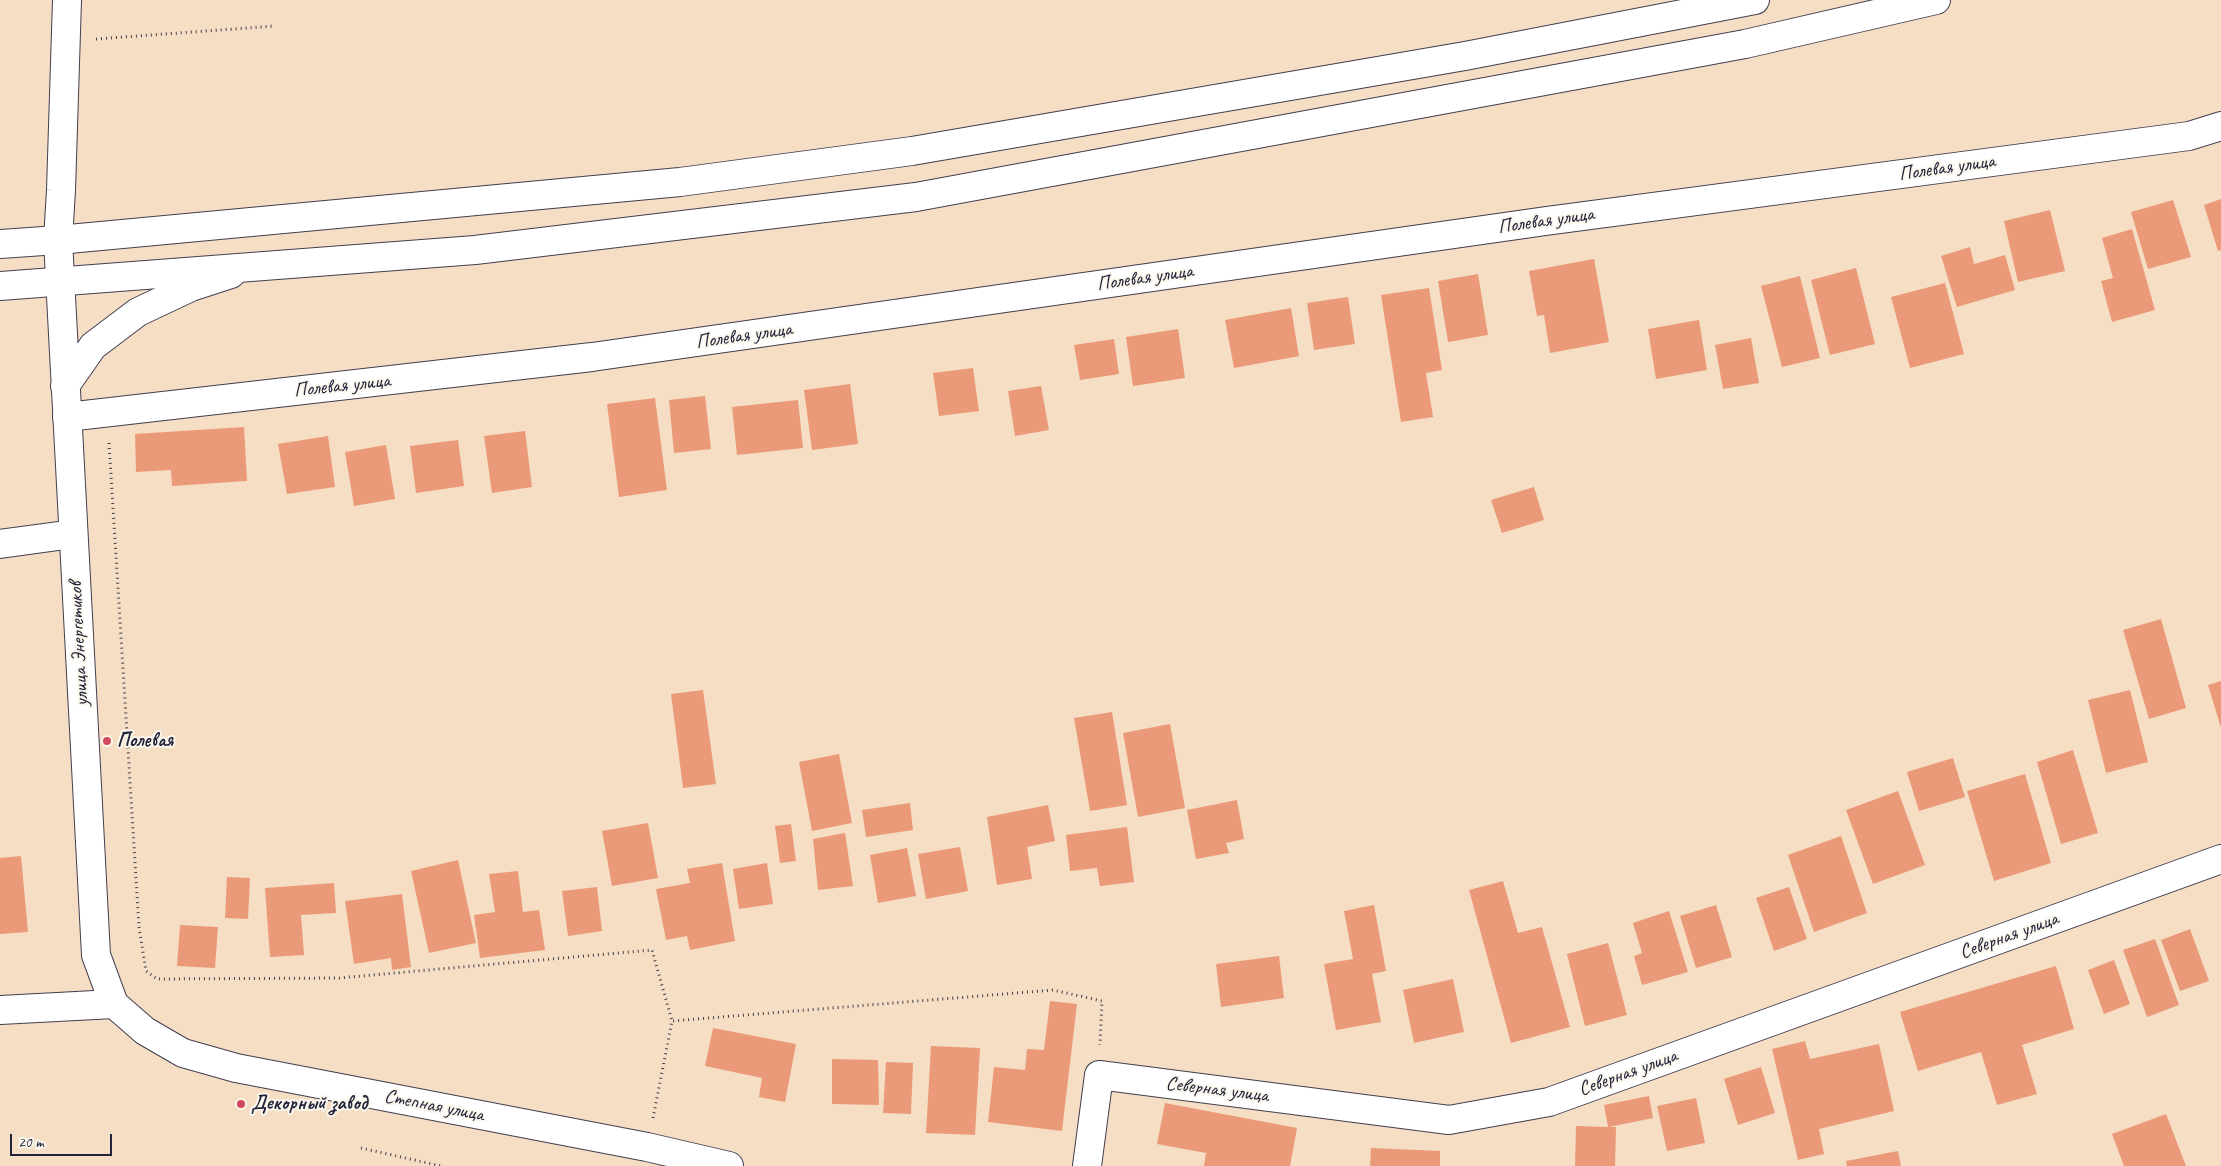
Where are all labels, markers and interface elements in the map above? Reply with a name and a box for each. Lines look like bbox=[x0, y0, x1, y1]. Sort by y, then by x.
street label: Полевая улица bbox=[1897, 149, 1997, 187]
street label: Полевая улица bbox=[1496, 202, 1596, 240]
street label: Полевая улица bbox=[1095, 259, 1195, 297]
street label: Полевая улица bbox=[694, 317, 794, 355]
street label: Полевая улица bbox=[293, 369, 391, 403]
street label: улица Энергетиков bbox=[64, 581, 94, 707]
place label: Полевая bbox=[117, 729, 173, 753]
marker: Полевая bbox=[101, 735, 113, 747]
street label: Северная улица bbox=[1956, 907, 2062, 965]
street label: Северная улица bbox=[1575, 1044, 1681, 1102]
street label: Северная улица bbox=[1164, 1072, 1270, 1108]
street label: Степная улица bbox=[382, 1085, 486, 1127]
place label: Декорный завод bbox=[251, 1092, 367, 1116]
marker: Декорный завод bbox=[235, 1098, 247, 1110]
scale bar bbox=[12, 1124, 115, 1156]
text: 20 m bbox=[18, 1133, 44, 1152]

